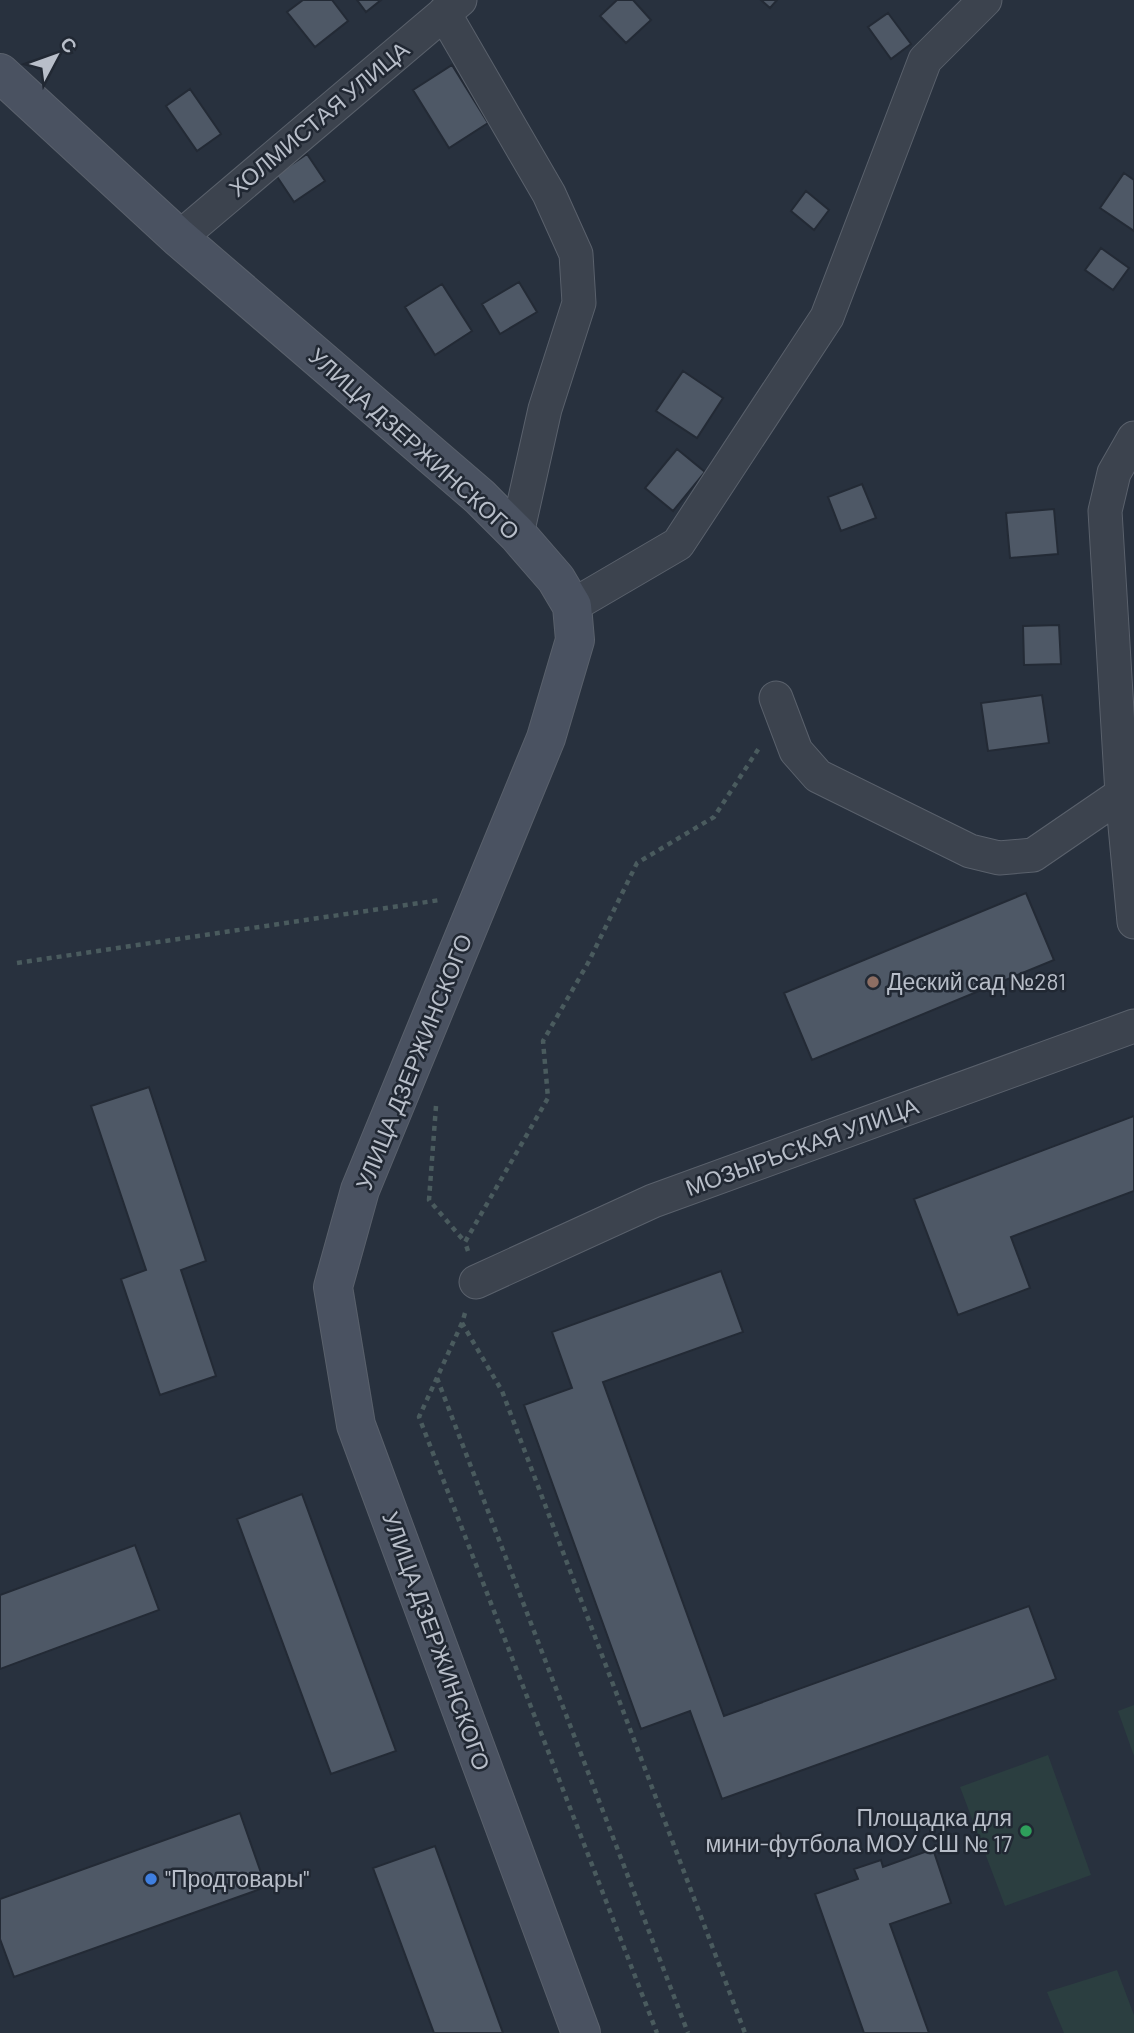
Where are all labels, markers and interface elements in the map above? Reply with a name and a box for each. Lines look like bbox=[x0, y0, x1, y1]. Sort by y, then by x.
north arrow bbox=[21, 21, 91, 91]
text: С bbox=[56, 32, 83, 57]
street label: ХОЛМИСТАЯ УЛИЦА bbox=[223, 34, 415, 202]
street label: УЛИЦА ДЗЕРЖИНСКОГО bbox=[304, 341, 526, 545]
street label: УЛИЦА ДЗЕРЖИНСКОГО bbox=[349, 930, 477, 1194]
place label: Деский сад №281 bbox=[887, 967, 1066, 995]
marker: Деский сад №281 bbox=[865, 974, 881, 990]
street label: МОЗЫРЬСКАЯ УЛИЦА bbox=[681, 1091, 922, 1201]
street label: УЛИЦА ДЗЕРЖИНСКОГО bbox=[377, 1507, 497, 1774]
place label: Площадка для мини-футбола МОУ СШ № 17 bbox=[706, 1803, 1012, 1857]
marker: Площадка для мини-футбола МОУ СШ № 17 bbox=[1018, 1823, 1034, 1839]
place label: "Продтовары" bbox=[165, 1864, 309, 1892]
marker: "Продтовары" bbox=[143, 1871, 159, 1887]

